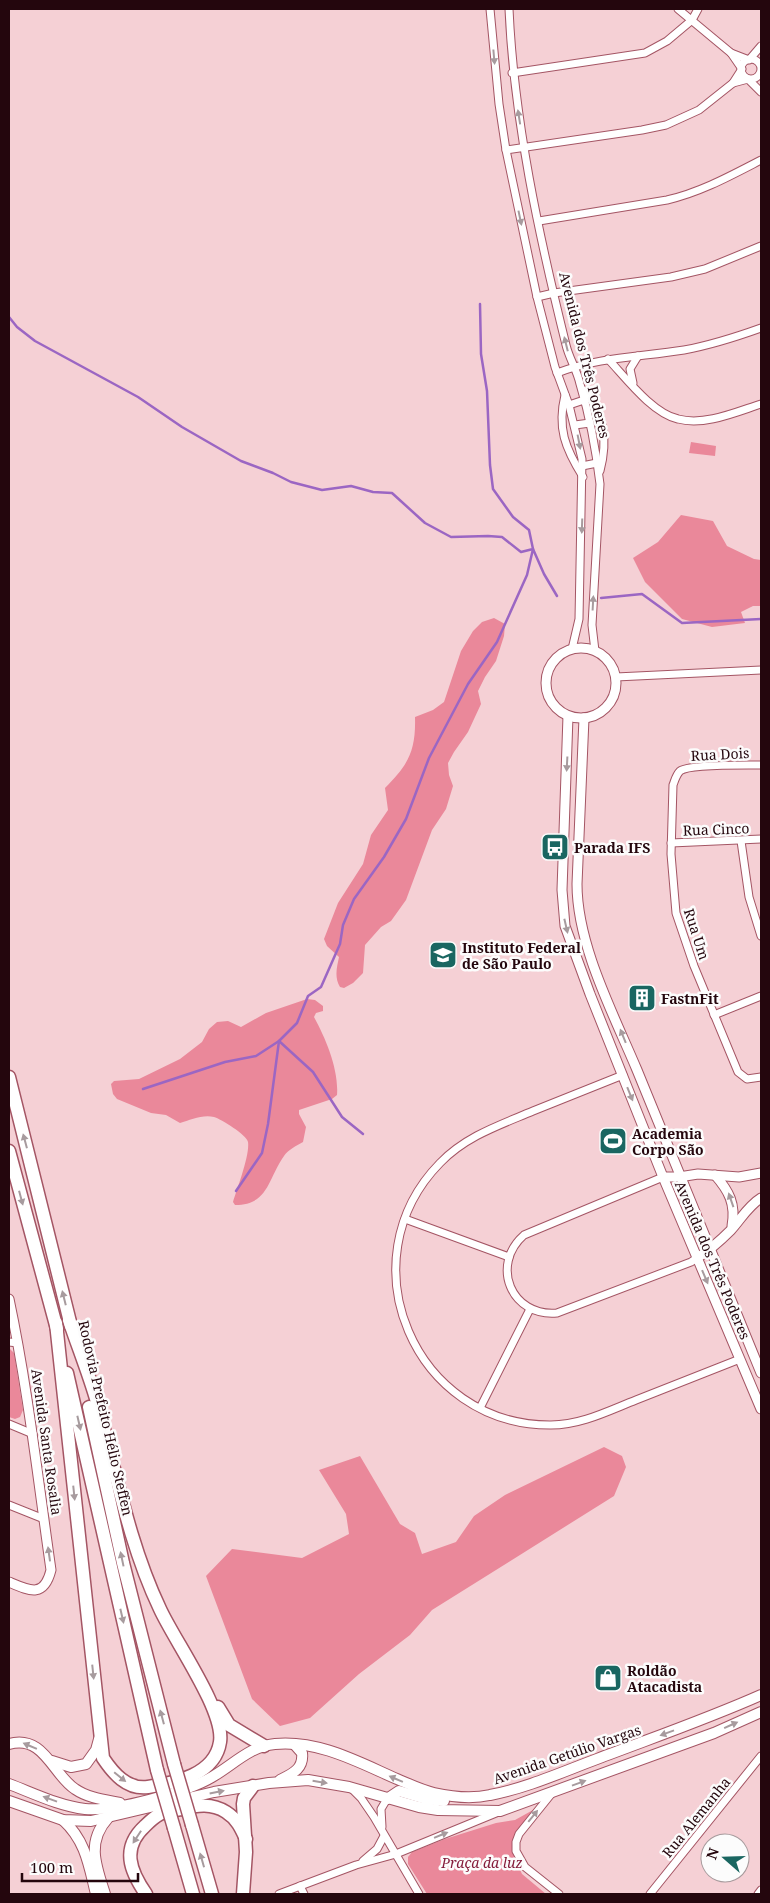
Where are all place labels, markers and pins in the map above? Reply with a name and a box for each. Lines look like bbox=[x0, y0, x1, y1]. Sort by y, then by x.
bus stop icon: Parada IFS bbox=[540, 832, 570, 862]
place label: Parada IFS bbox=[574, 838, 650, 857]
place label: Instituto Federal de São Paulo bbox=[462, 938, 581, 973]
school or university icon: Instituto Federal de São Paulo bbox=[428, 940, 458, 970]
building icon: FastnFit bbox=[627, 983, 657, 1013]
place label: FastnFit bbox=[661, 989, 719, 1008]
place label: Academia Corpo São bbox=[632, 1124, 704, 1159]
sports icon: Academia Corpo São bbox=[598, 1126, 628, 1156]
place label: Roldão Atacadista bbox=[627, 1661, 702, 1696]
shop icon: Roldão Atacadista bbox=[593, 1663, 623, 1693]

